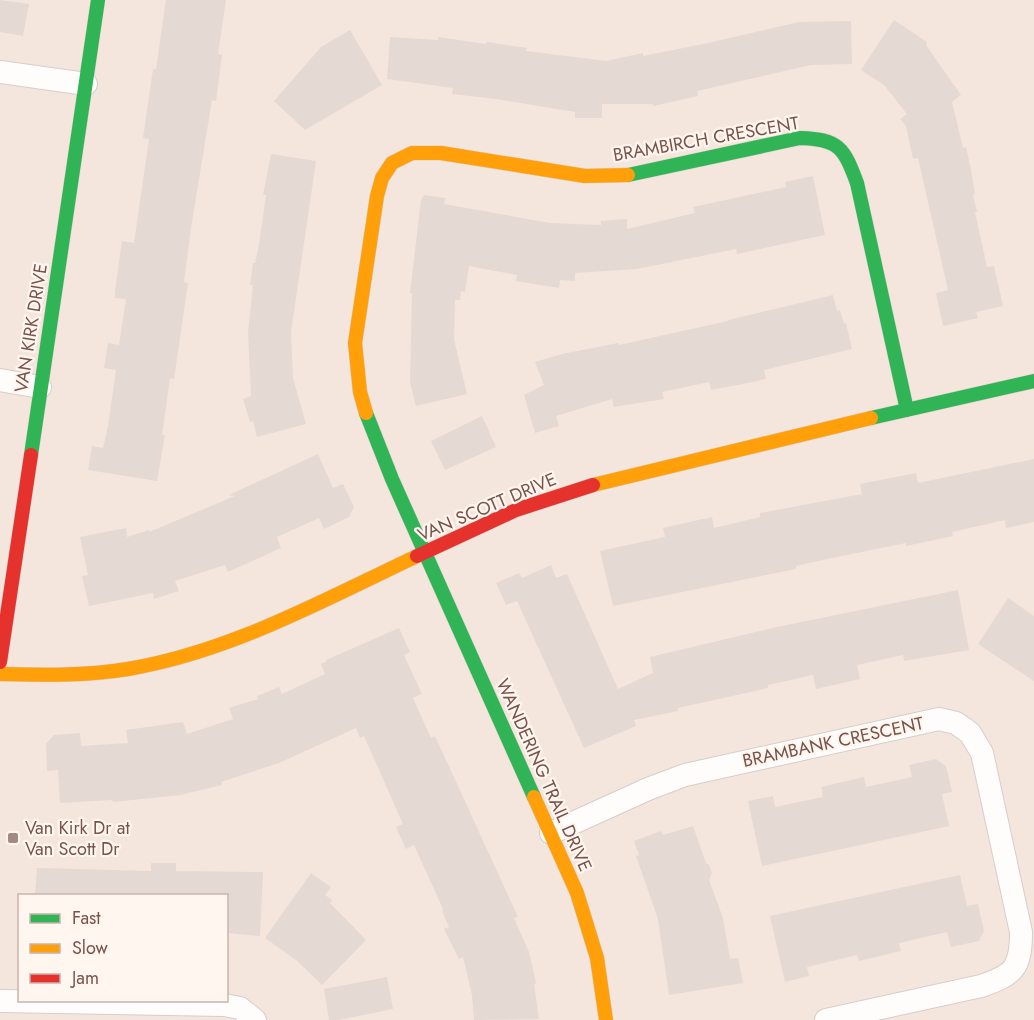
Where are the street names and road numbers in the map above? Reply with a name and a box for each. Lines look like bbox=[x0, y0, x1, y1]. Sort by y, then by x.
street label: BRAMBIRCH CRESCENT bbox=[611, 110, 802, 168]
street label: VAN KIRK DRIVE bbox=[8, 262, 54, 394]
street label: VAN SCOTT DRIVE bbox=[414, 466, 560, 548]
street label: WANDERING TRAIL DRIVE bbox=[490, 674, 598, 876]
street label: BRAMBANK CRESCENT bbox=[740, 710, 927, 774]

